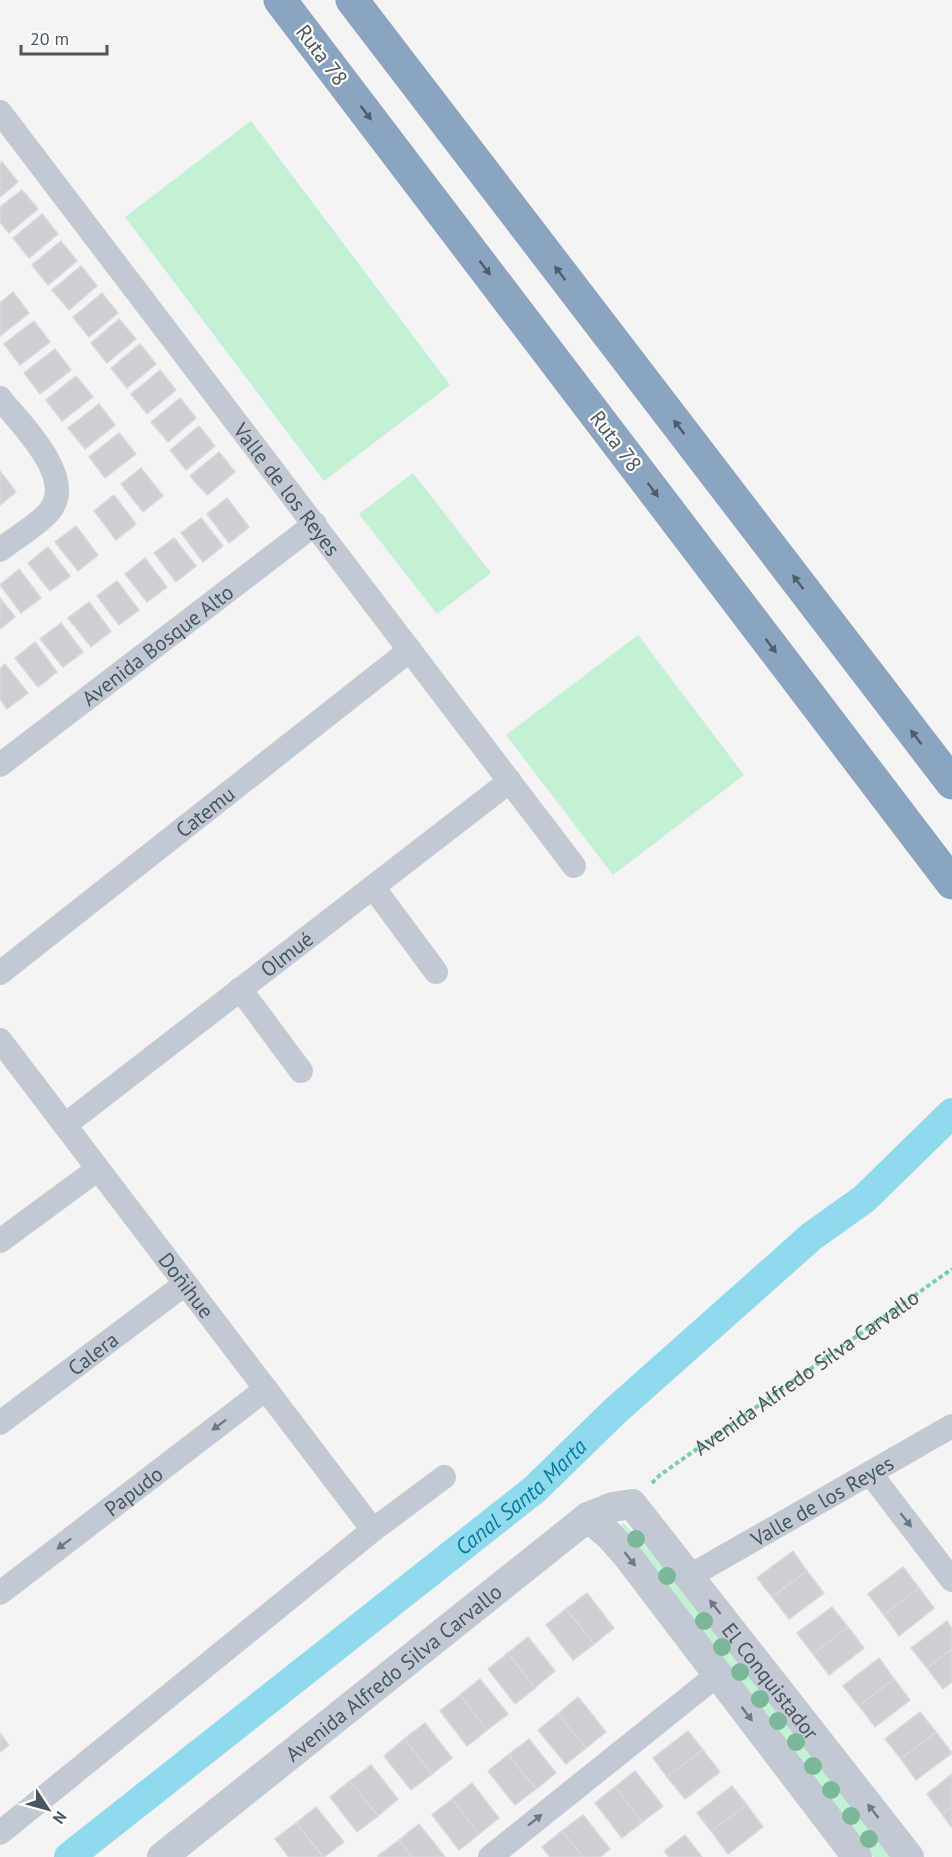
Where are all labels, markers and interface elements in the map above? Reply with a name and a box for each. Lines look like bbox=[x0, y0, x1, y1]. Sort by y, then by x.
scale bar bbox=[21, 18, 106, 56]
street label: Ruta 78 bbox=[290, 19, 354, 91]
text: 20 m bbox=[30, 27, 69, 50]
one-way arrow bbox=[360, 106, 372, 121]
one-way arrow bbox=[478, 260, 491, 276]
one-way arrow bbox=[555, 265, 567, 280]
street label: Ruta 78 bbox=[584, 405, 648, 477]
street label: Valle de los Reyes bbox=[227, 416, 346, 561]
one-way arrow bbox=[673, 420, 685, 436]
one-way arrow bbox=[647, 483, 659, 498]
one-way arrow bbox=[791, 574, 804, 590]
street label: Avenida Bosque Alto bbox=[76, 578, 238, 711]
one-way arrow bbox=[765, 638, 777, 653]
one-way arrow bbox=[911, 729, 923, 744]
street label: Catemu bbox=[170, 780, 240, 843]
street label: Olmué bbox=[255, 925, 318, 983]
street label: Doñihue bbox=[153, 1247, 220, 1323]
street label: Avenida Alfredo Silva Carvallo bbox=[688, 1283, 924, 1461]
street label: Calera bbox=[62, 1326, 123, 1381]
one-way arrow bbox=[212, 1419, 228, 1431]
water label: Canal Santa Marta bbox=[449, 1432, 593, 1561]
street label: Valle de los Reyes bbox=[745, 1449, 898, 1552]
street label: Papudo bbox=[99, 1460, 168, 1522]
one-way arrow bbox=[900, 1511, 912, 1527]
one-way arrow bbox=[57, 1537, 72, 1549]
one-way arrow bbox=[623, 1551, 635, 1566]
street label: Avenida Alfredo Silva Carvallo bbox=[280, 1578, 507, 1767]
one-way arrow bbox=[708, 1599, 721, 1615]
street label: El Conquistador bbox=[717, 1617, 825, 1745]
one-way arrow bbox=[741, 1706, 754, 1722]
north arrow bbox=[18, 1779, 78, 1839]
one-way arrow bbox=[866, 1803, 879, 1819]
text: N bbox=[49, 1808, 71, 1828]
one-way arrow bbox=[527, 1814, 543, 1827]

